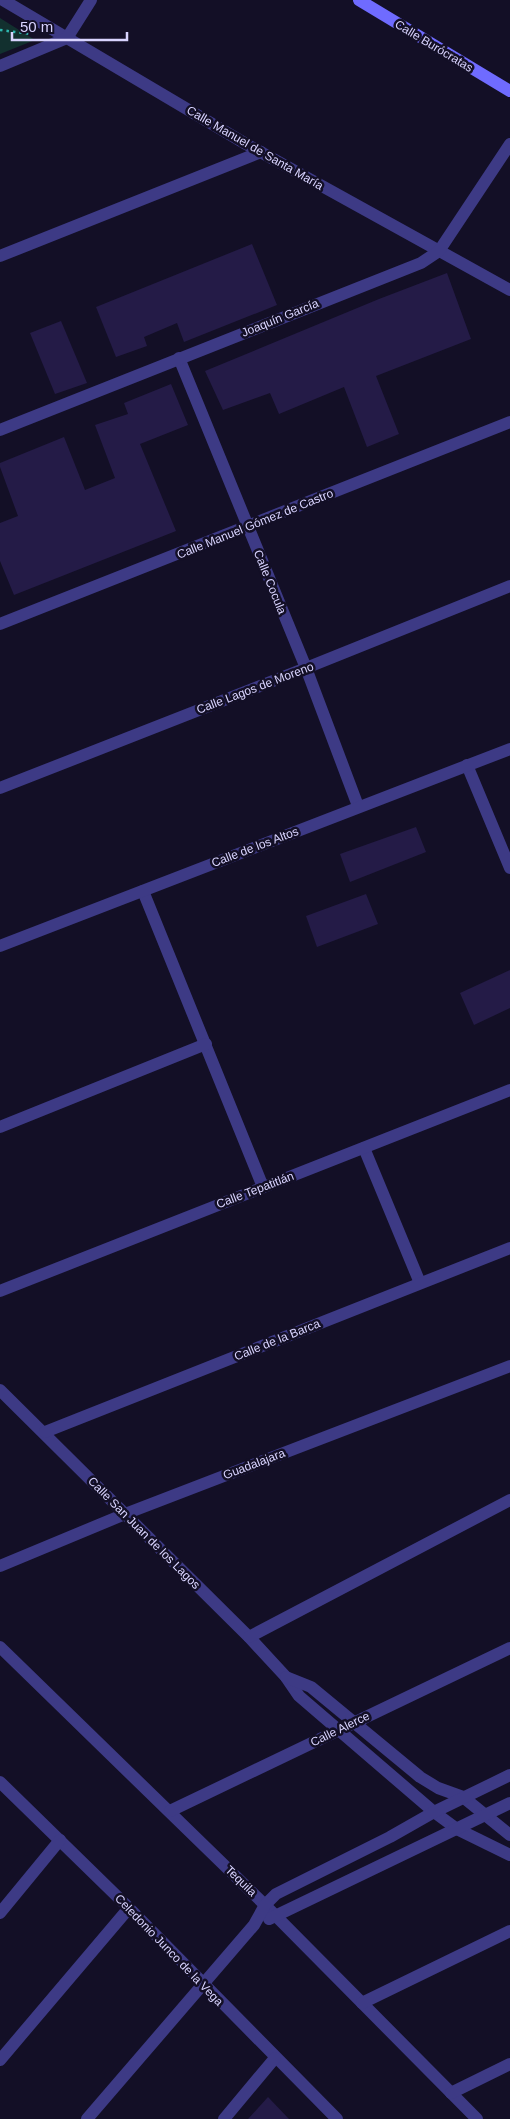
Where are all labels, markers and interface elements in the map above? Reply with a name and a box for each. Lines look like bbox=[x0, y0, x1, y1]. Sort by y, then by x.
scale bar bbox=[12, 10, 128, 42]
street label: Calle Burócratas bbox=[392, 17, 476, 75]
text: 50 m bbox=[20, 18, 53, 35]
street label: Calle Manuel de Santa María bbox=[184, 103, 326, 193]
street label: Joaquín García bbox=[239, 296, 321, 340]
street label: Calle Manuel Gómez de Castro bbox=[175, 486, 336, 562]
street label: Calle Cocula bbox=[251, 548, 289, 616]
street label: Calle Lagos de Moreno bbox=[195, 659, 316, 717]
street label: Calle de los Altos bbox=[210, 824, 300, 870]
street label: Calle Tepatitlán bbox=[214, 1169, 296, 1211]
street label: Calle de la Barca bbox=[232, 1316, 322, 1364]
street label: Guadalajara bbox=[221, 1446, 287, 1482]
street label: Calle San Juan de los Lagos bbox=[85, 1474, 203, 1592]
street label: Calle Alerce bbox=[308, 1709, 372, 1749]
street label: Tequila bbox=[222, 1863, 260, 1899]
street label: Celedonio Junco de la Vega bbox=[112, 1891, 226, 2009]

